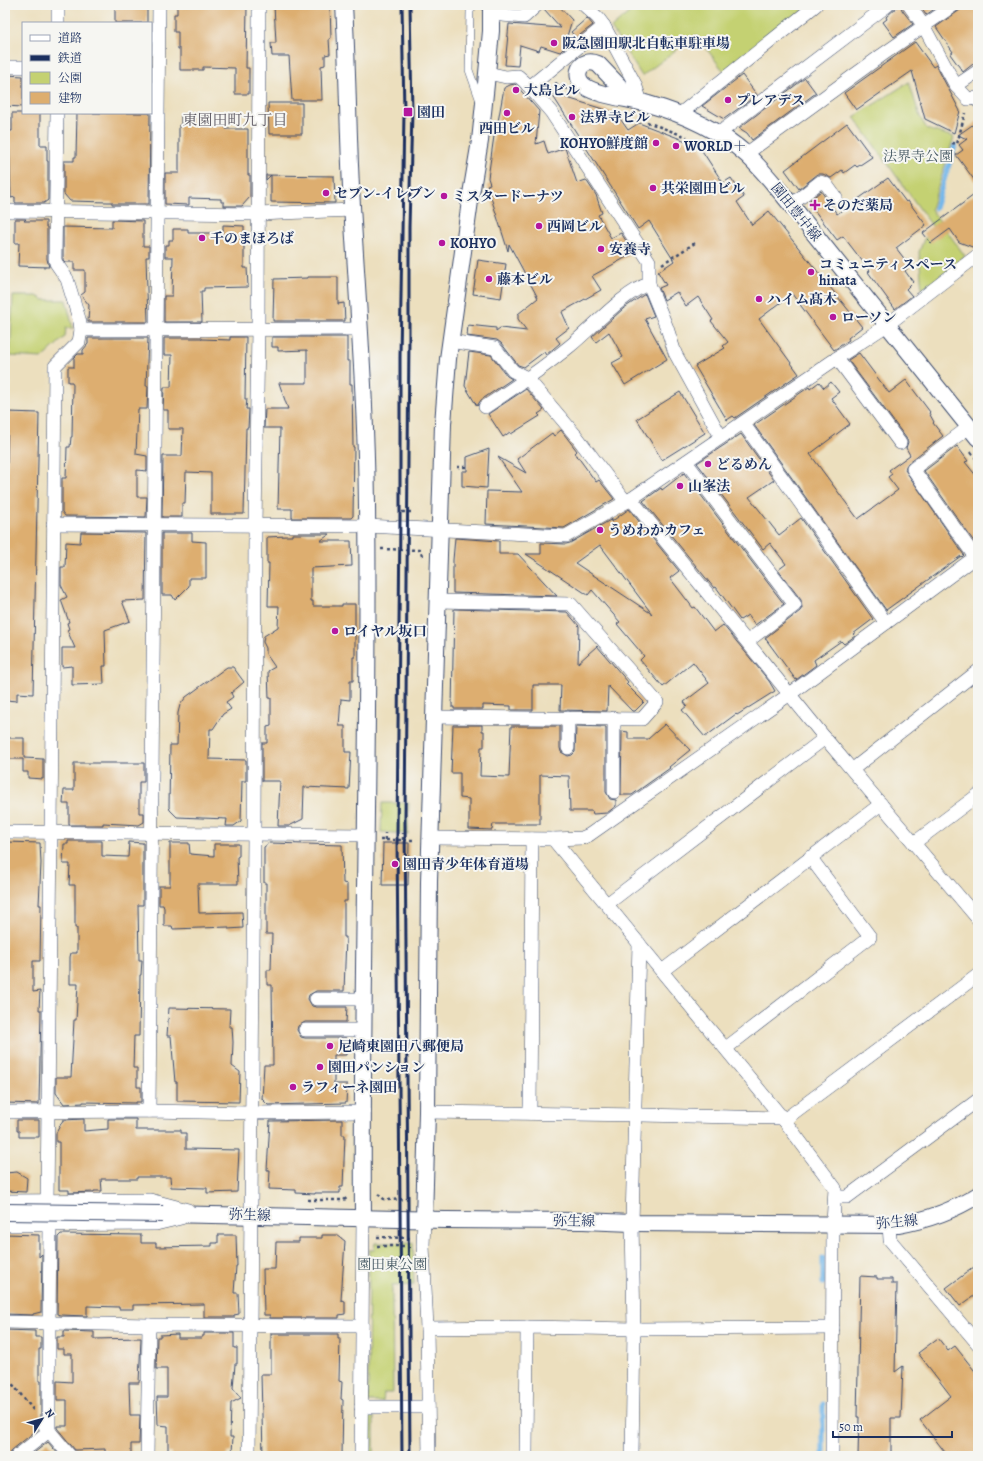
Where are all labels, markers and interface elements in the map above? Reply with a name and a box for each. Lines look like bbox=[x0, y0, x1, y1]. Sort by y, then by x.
legend bbox=[22, 22, 152, 114]
text: 道路 bbox=[58, 30, 82, 46]
place label: 阪急園田駅北自転車駐車場 bbox=[562, 34, 730, 53]
marker: 阪急園田駅北自転車駐車場 bbox=[549, 38, 559, 48]
text: 鉄道 bbox=[57, 50, 82, 66]
text: 公園 bbox=[58, 70, 82, 86]
place label: 大島ビル bbox=[524, 81, 580, 100]
marker: 大島ビル bbox=[511, 85, 521, 95]
text: 建物 bbox=[58, 90, 82, 106]
place label: プレアデス bbox=[736, 91, 805, 110]
marker: プレアデス bbox=[723, 95, 733, 105]
place label: 園田 bbox=[417, 103, 445, 122]
marker: 園田 bbox=[402, 106, 414, 118]
marker: 西田ビル bbox=[502, 108, 512, 118]
place label: 法界寺ビル bbox=[580, 108, 650, 127]
district label: 東園田町九丁目 bbox=[182, 110, 288, 130]
marker: 法界寺ビル bbox=[567, 112, 577, 122]
place label: 西田ビル bbox=[479, 119, 535, 138]
place label: KOHYO鮮度館 bbox=[560, 134, 648, 153]
place label: WORLD＋ bbox=[683, 137, 746, 156]
marker: KOHYO鮮度館 bbox=[651, 138, 661, 148]
marker: WORLD＋ bbox=[671, 141, 681, 151]
park label: 法界寺公園 bbox=[883, 147, 953, 166]
place label: 共栄園田ビル bbox=[661, 179, 745, 198]
street label: 園田豊中線 bbox=[767, 179, 825, 245]
marker: 共栄園田ビル bbox=[648, 183, 658, 193]
place label: セブン-イレブン bbox=[334, 184, 436, 203]
place label: ミスタードーナツ bbox=[452, 187, 564, 206]
marker: セブン-イレブン bbox=[321, 188, 331, 198]
marker: ミスタードーナツ bbox=[439, 191, 449, 201]
place label: そのだ薬局 bbox=[823, 196, 893, 215]
marker: そのだ薬局 bbox=[810, 200, 820, 210]
place label: 西岡ビル bbox=[547, 217, 603, 236]
marker: 西岡ビル bbox=[534, 221, 544, 231]
place label: 千のまほろば bbox=[210, 229, 294, 248]
marker: 千のまほろば bbox=[197, 233, 207, 243]
place label: KOHYO bbox=[450, 234, 497, 253]
marker: KOHYO bbox=[437, 238, 447, 248]
place label: 安養寺 bbox=[609, 240, 651, 259]
marker: 安養寺 bbox=[596, 244, 606, 254]
place label: コミュニティスペース hinata bbox=[819, 255, 957, 290]
marker: コミュニティスペース hinata bbox=[806, 267, 816, 277]
place label: 藤本ビル bbox=[497, 270, 553, 289]
marker: 藤本ビル bbox=[484, 274, 494, 284]
place label: ハイム髙木 bbox=[767, 290, 837, 309]
marker: ハイム髙木 bbox=[754, 294, 764, 304]
place label: ローソン bbox=[841, 308, 896, 327]
marker: ローソン bbox=[828, 312, 838, 322]
place label: どるめん bbox=[716, 455, 772, 474]
marker: どるめん bbox=[703, 459, 713, 469]
place label: 山峯法 bbox=[688, 477, 730, 496]
marker: 山峯法 bbox=[675, 481, 685, 491]
place label: うめわかカフェ bbox=[608, 521, 705, 540]
marker: うめわかカフェ bbox=[595, 525, 605, 535]
place label: ロイヤル坂口 bbox=[343, 622, 426, 641]
marker: ロイヤル坂口 bbox=[330, 626, 340, 636]
place label: 園田青少年体育道場 bbox=[403, 855, 529, 874]
marker: 園田青少年体育道場 bbox=[390, 859, 400, 869]
place label: 尼崎東園田八郵便局 bbox=[338, 1037, 464, 1056]
marker: 尼崎東園田八郵便局 bbox=[325, 1041, 335, 1051]
place label: 園田パンション bbox=[328, 1058, 425, 1077]
marker: 園田パンション bbox=[315, 1062, 325, 1072]
place label: ラフィーネ園田 bbox=[301, 1078, 397, 1097]
marker: ラフィーネ園田 bbox=[288, 1082, 298, 1092]
street label: 弥生線 bbox=[229, 1205, 271, 1225]
street label: 弥生線 bbox=[553, 1211, 595, 1231]
street label: 弥生線 bbox=[875, 1211, 919, 1233]
park label: 園田東公園 bbox=[357, 1255, 427, 1274]
north arrow bbox=[22, 1399, 62, 1439]
text: N bbox=[41, 1406, 58, 1421]
scale bar bbox=[833, 1413, 952, 1439]
text: 50 m bbox=[839, 1419, 863, 1435]

